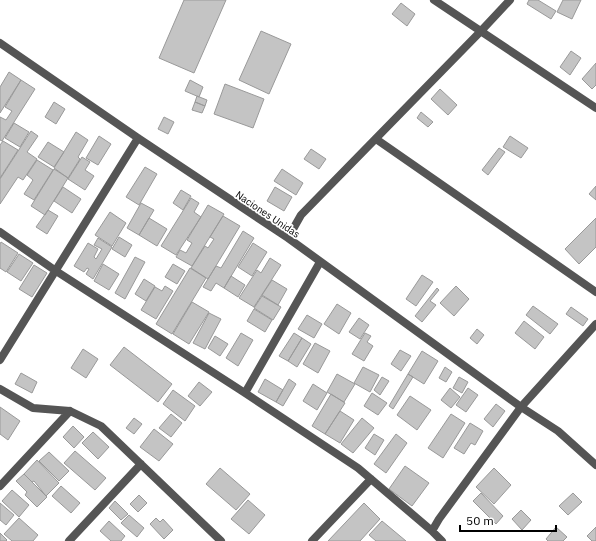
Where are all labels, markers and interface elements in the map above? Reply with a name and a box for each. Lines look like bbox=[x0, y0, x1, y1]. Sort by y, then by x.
street label: Naciones Unidas bbox=[233, 188, 303, 241]
scale bar bbox=[460, 507, 556, 533]
text: 50 m bbox=[466, 513, 494, 528]

